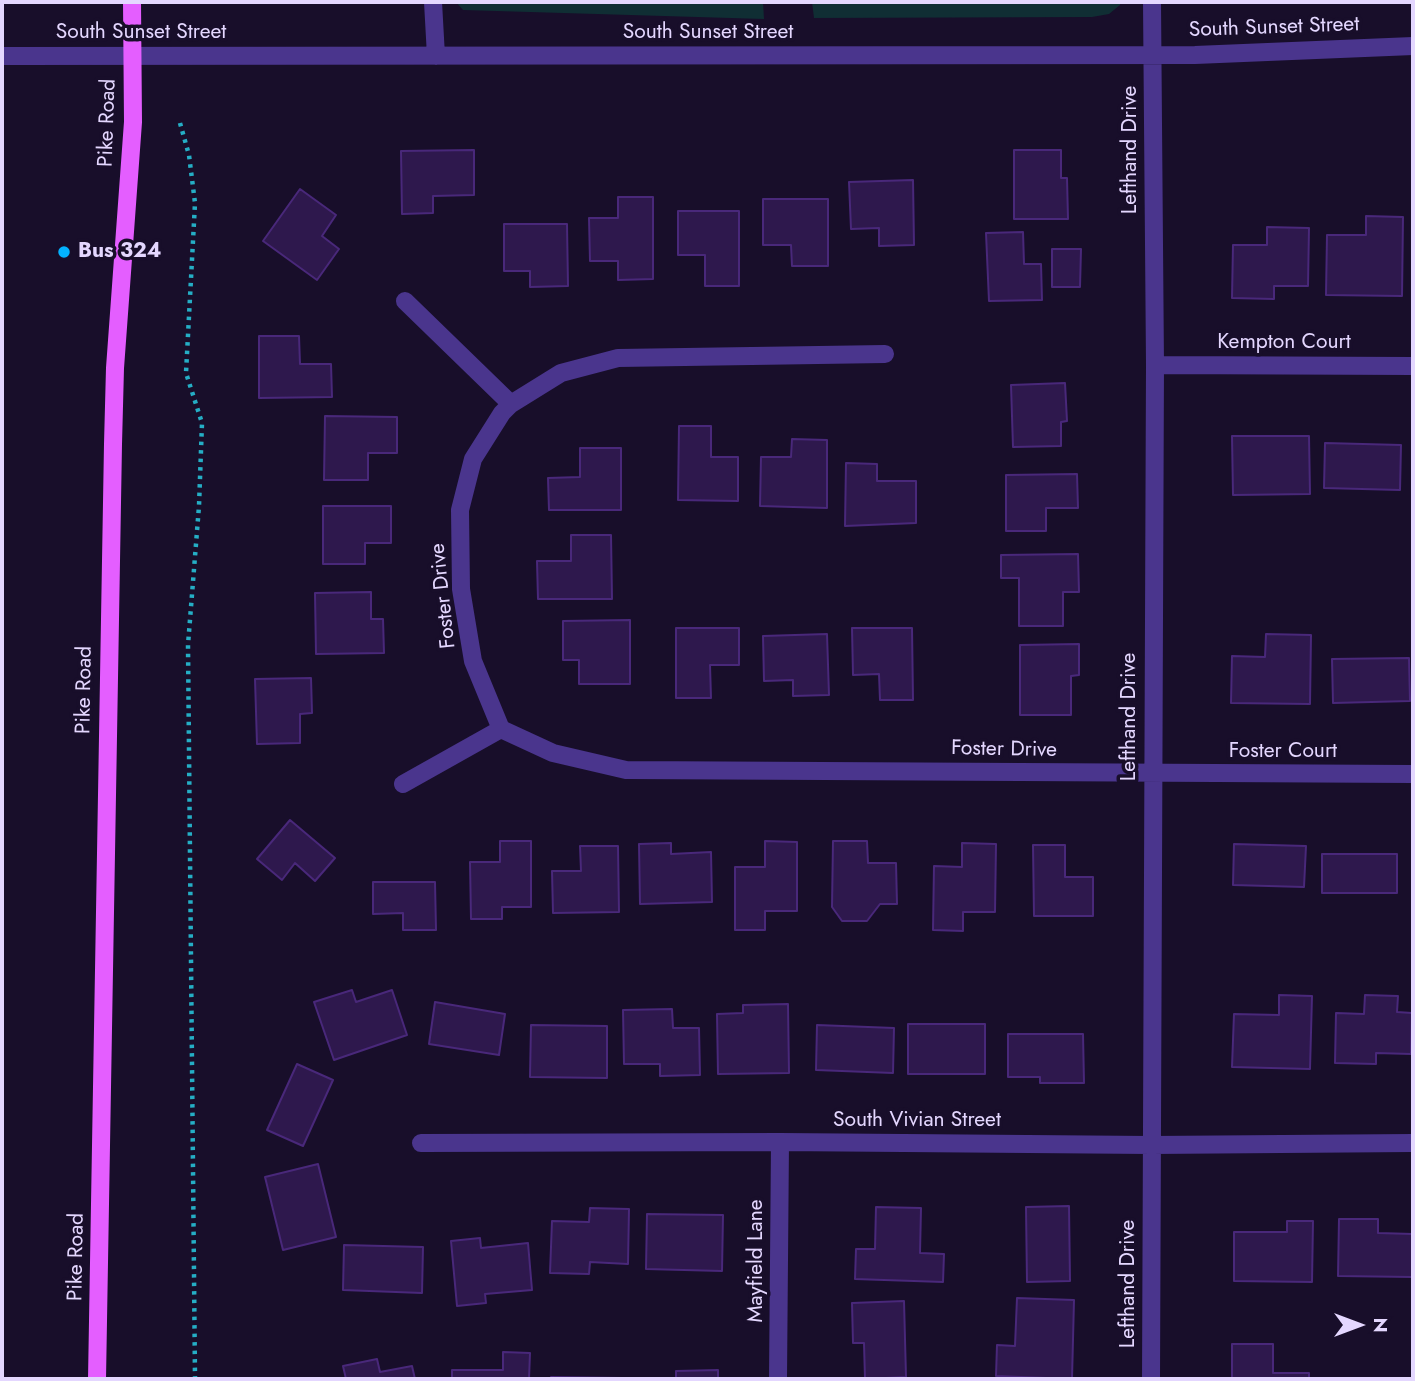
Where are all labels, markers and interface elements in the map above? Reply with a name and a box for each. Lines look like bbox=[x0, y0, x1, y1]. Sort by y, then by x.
street label: South Sunset Street bbox=[1188, 12, 1360, 44]
street label: South Sunset Street bbox=[56, 20, 226, 46]
street label: South Sunset Street bbox=[623, 20, 793, 46]
street label: Pike Road bbox=[94, 78, 122, 168]
street label: Lefthand Drive bbox=[1118, 86, 1144, 214]
place label: Bus 324 bbox=[78, 239, 161, 265]
marker: Bus 324 bbox=[56, 244, 72, 260]
street label: Kempton Court bbox=[1217, 330, 1351, 356]
street label: Foster Drive bbox=[426, 542, 462, 650]
street label: Pike Road bbox=[72, 646, 98, 734]
street label: Lefthand Drive bbox=[1117, 653, 1143, 781]
street label: Foster Drive bbox=[951, 736, 1057, 764]
street label: Foster Court bbox=[1229, 739, 1337, 765]
street label: South Vivian Street bbox=[833, 1108, 1001, 1134]
street label: Mayfield Lane bbox=[744, 1199, 770, 1323]
street label: Pike Road bbox=[64, 1213, 90, 1301]
street label: Lefthand Drive bbox=[1116, 1220, 1142, 1348]
north arrow bbox=[1324, 1290, 1394, 1360]
text: N bbox=[1367, 1317, 1394, 1333]

